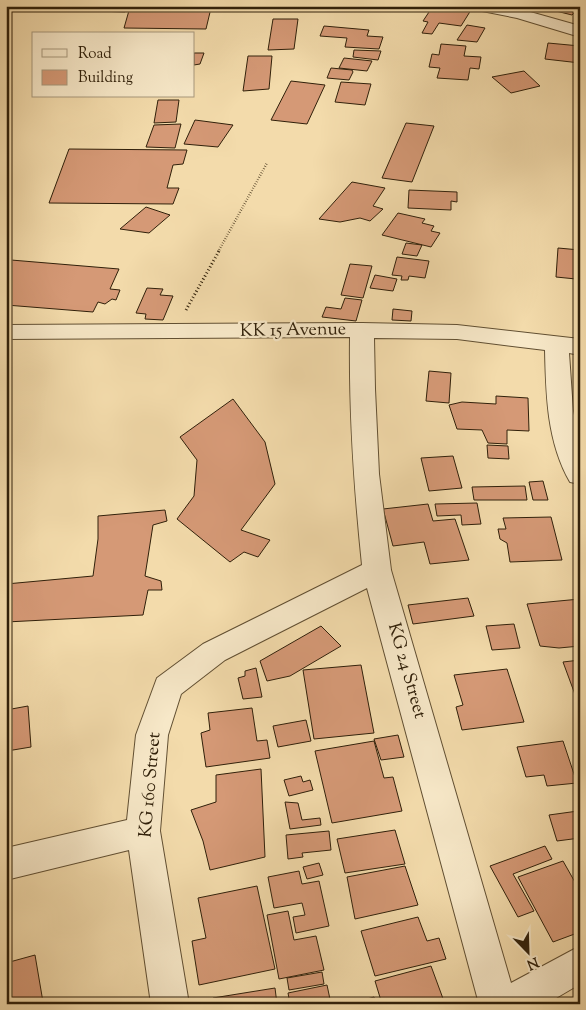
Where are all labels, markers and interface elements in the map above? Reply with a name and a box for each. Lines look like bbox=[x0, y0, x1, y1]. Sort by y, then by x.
legend bbox=[32, 32, 195, 98]
text: Road bbox=[78, 44, 112, 65]
text: Building bbox=[78, 68, 133, 89]
street label: KK 15 Avenue bbox=[240, 317, 346, 345]
street label: KG 24 Street bbox=[380, 620, 432, 722]
street label: KG 160 Street bbox=[133, 731, 169, 839]
north arrow bbox=[504, 928, 554, 978]
text: N bbox=[523, 951, 541, 974]

